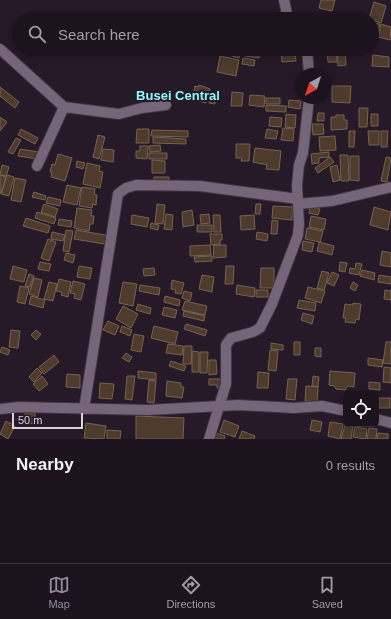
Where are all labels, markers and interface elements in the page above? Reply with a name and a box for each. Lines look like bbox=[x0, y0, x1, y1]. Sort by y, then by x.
search box bbox=[12, 12, 379, 56]
icon: search bbox=[26, 23, 48, 45]
text: Search here bbox=[58, 26, 140, 43]
north arrow bbox=[295, 68, 331, 104]
district label: Busei Central bbox=[136, 88, 220, 103]
map controls bbox=[343, 391, 379, 427]
button: locate bbox=[343, 391, 379, 427]
scale bar bbox=[12, 411, 83, 430]
text: 50 m bbox=[18, 414, 42, 426]
text: Nearby bbox=[16, 455, 74, 474]
text: 0 results bbox=[326, 458, 375, 473]
tab: Map bbox=[48, 574, 70, 610]
tab: Directions bbox=[166, 574, 215, 610]
tab: Saved bbox=[312, 574, 343, 610]

